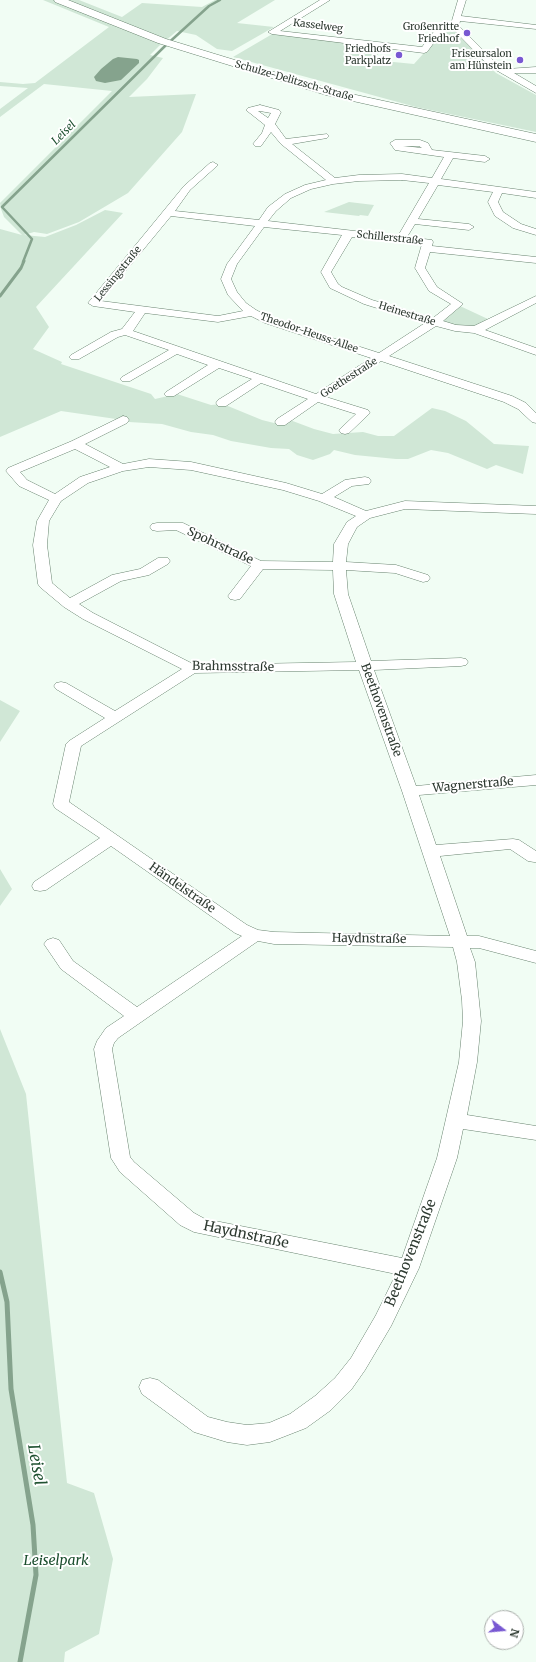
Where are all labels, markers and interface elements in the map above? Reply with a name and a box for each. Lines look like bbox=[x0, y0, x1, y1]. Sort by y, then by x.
street label: Kasselweg bbox=[292, 17, 344, 35]
place label: Großenritte Friedhof bbox=[403, 21, 459, 44]
marker: Großenritte Friedhof bbox=[462, 28, 472, 38]
place label: Friedhofs Parkplatz bbox=[345, 43, 391, 66]
place label: Friseursalon am Hünstein bbox=[450, 48, 512, 72]
marker: Friedhofs Parkplatz bbox=[394, 50, 404, 60]
marker: Friseursalon am Hünstein bbox=[515, 55, 525, 65]
street label: Schulze-Delitzsch-Straße bbox=[233, 58, 355, 104]
water label: Leisel bbox=[49, 118, 79, 148]
street label: Schillerstraße bbox=[356, 229, 424, 247]
street label: Lessingstraße bbox=[92, 244, 144, 304]
street label: Heinestraße bbox=[377, 300, 437, 328]
street label: Theodor-Heuss-Allee bbox=[259, 311, 359, 355]
street label: Goethestraße bbox=[318, 355, 380, 401]
street label: Spohrstraße bbox=[185, 524, 255, 568]
street label: Brahmsstraße bbox=[192, 659, 274, 675]
street label: Beethovenstraße bbox=[357, 661, 405, 759]
street label: Wagnerstraße bbox=[432, 774, 514, 796]
street label: Händelstraße bbox=[146, 860, 218, 916]
street label: Haydnstraße bbox=[332, 931, 406, 947]
street label: Beethovenstraße bbox=[382, 1197, 440, 1309]
street label: Haydnstraße bbox=[202, 1218, 290, 1252]
water label: Leisel bbox=[23, 1443, 49, 1487]
park label: Leiselpark bbox=[23, 1553, 89, 1569]
north arrow bbox=[484, 1610, 524, 1650]
text: N bbox=[507, 1627, 523, 1639]

